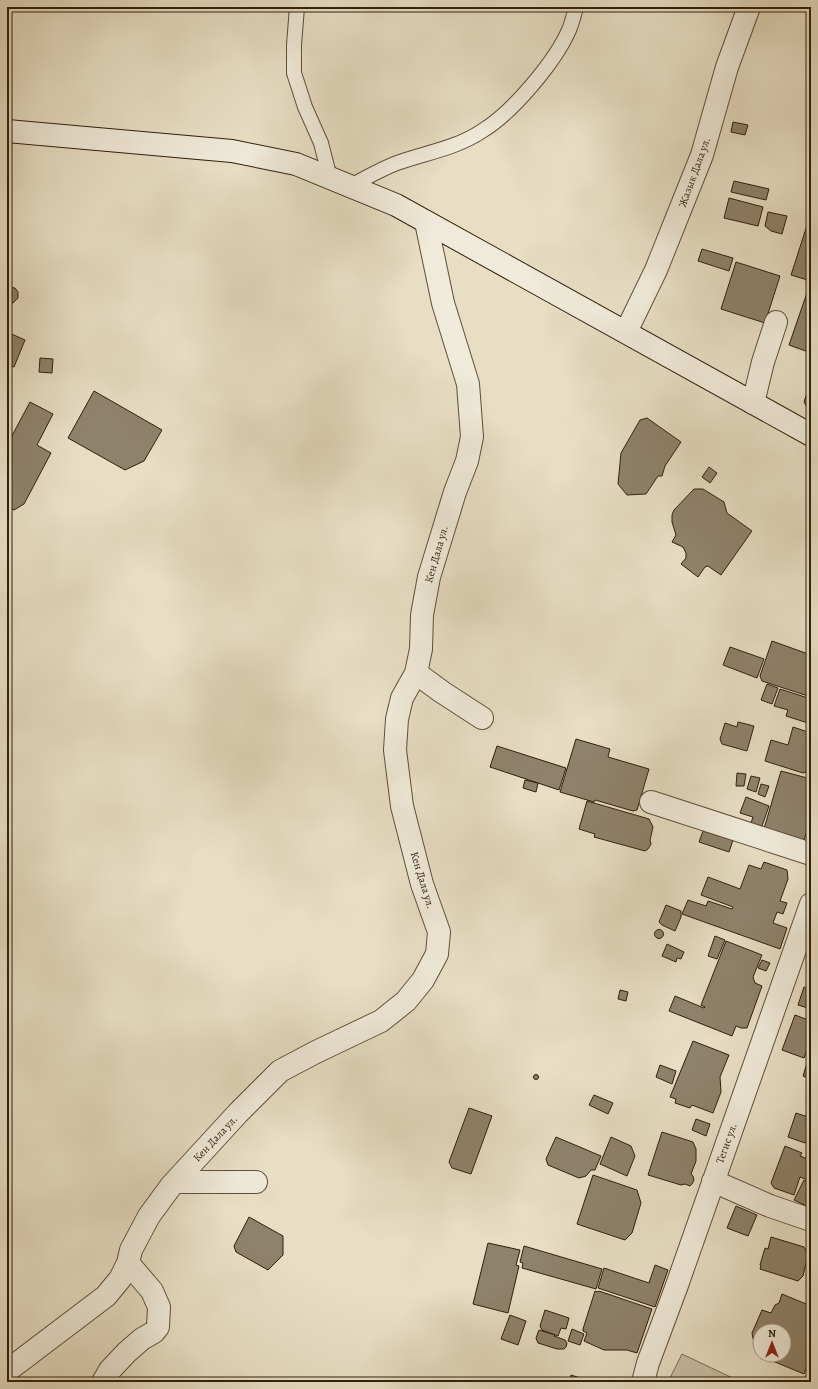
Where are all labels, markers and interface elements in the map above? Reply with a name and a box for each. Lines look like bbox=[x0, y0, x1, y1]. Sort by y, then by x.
street label: Жазык Дала ул. bbox=[675, 135, 714, 209]
street label: Кен Дала ул. bbox=[421, 524, 452, 585]
street label: Кен Дала ул. bbox=[407, 850, 438, 911]
street label: Кен Дала ул. bbox=[190, 1112, 241, 1165]
street label: Тегис ул. bbox=[712, 1121, 741, 1166]
north arrow bbox=[752, 1323, 792, 1363]
text: N bbox=[768, 1326, 776, 1341]

